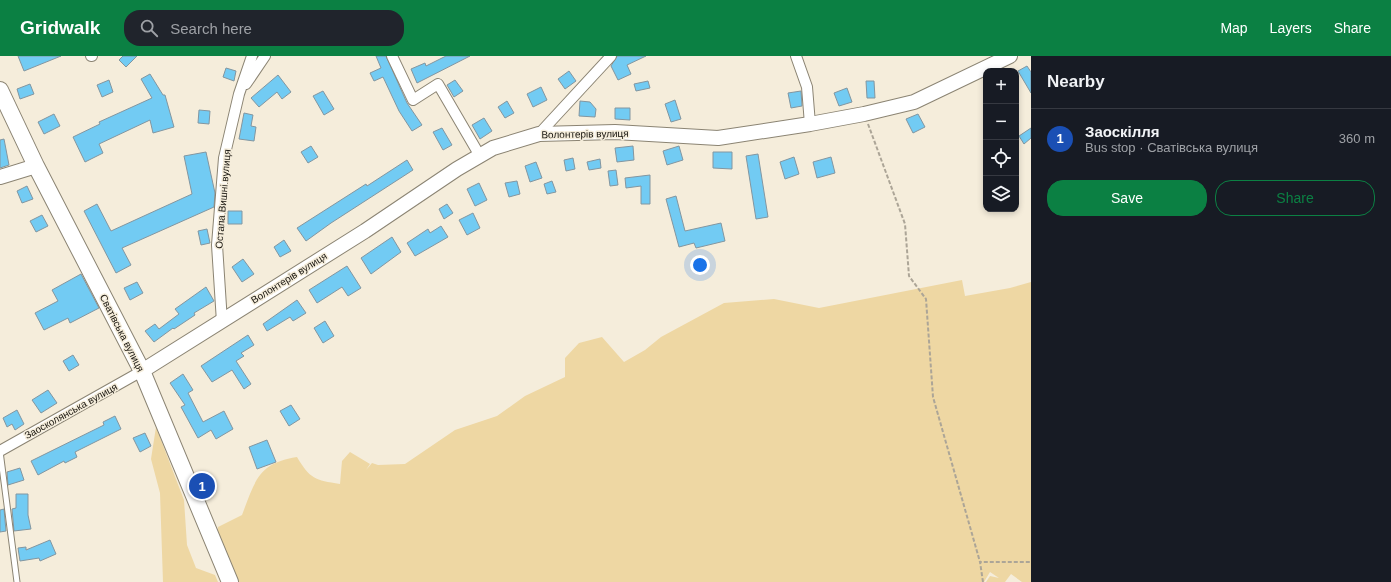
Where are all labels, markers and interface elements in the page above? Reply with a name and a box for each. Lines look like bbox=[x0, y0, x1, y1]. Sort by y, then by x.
search box bbox=[124, 10, 404, 46]
text: Gridwalk bbox=[20, 17, 100, 38]
icon: search bbox=[138, 17, 160, 39]
text: Search here bbox=[170, 20, 252, 37]
text: Map bbox=[1220, 20, 1248, 36]
text: Layers bbox=[1270, 20, 1312, 36]
text: Share bbox=[1334, 20, 1371, 36]
map controls bbox=[983, 68, 1019, 212]
button: + bbox=[983, 68, 1019, 104]
text: Nearby bbox=[1047, 72, 1105, 91]
button: − bbox=[983, 104, 1019, 140]
text: Заоскілля bbox=[1085, 123, 1160, 140]
street label: Волонтерів вулиця bbox=[541, 128, 629, 140]
text: 1 bbox=[1056, 131, 1064, 146]
text: 360 m bbox=[1339, 131, 1375, 146]
button: locate bbox=[983, 140, 1019, 176]
text: Bus stop · Сватівська вулиця bbox=[1085, 140, 1258, 155]
street label: Остапа Вишні вулиця bbox=[213, 149, 233, 249]
button: layers bbox=[983, 176, 1019, 212]
button: Save bbox=[1047, 180, 1207, 216]
button: Share bbox=[1215, 180, 1375, 216]
street label: Волонтерів вулиця bbox=[249, 250, 329, 306]
your location bbox=[690, 255, 710, 275]
street label: Сватівська вулиця bbox=[98, 292, 146, 374]
street label: Заосколянська вулиця bbox=[23, 381, 119, 441]
pin: 1 bbox=[189, 471, 215, 501]

